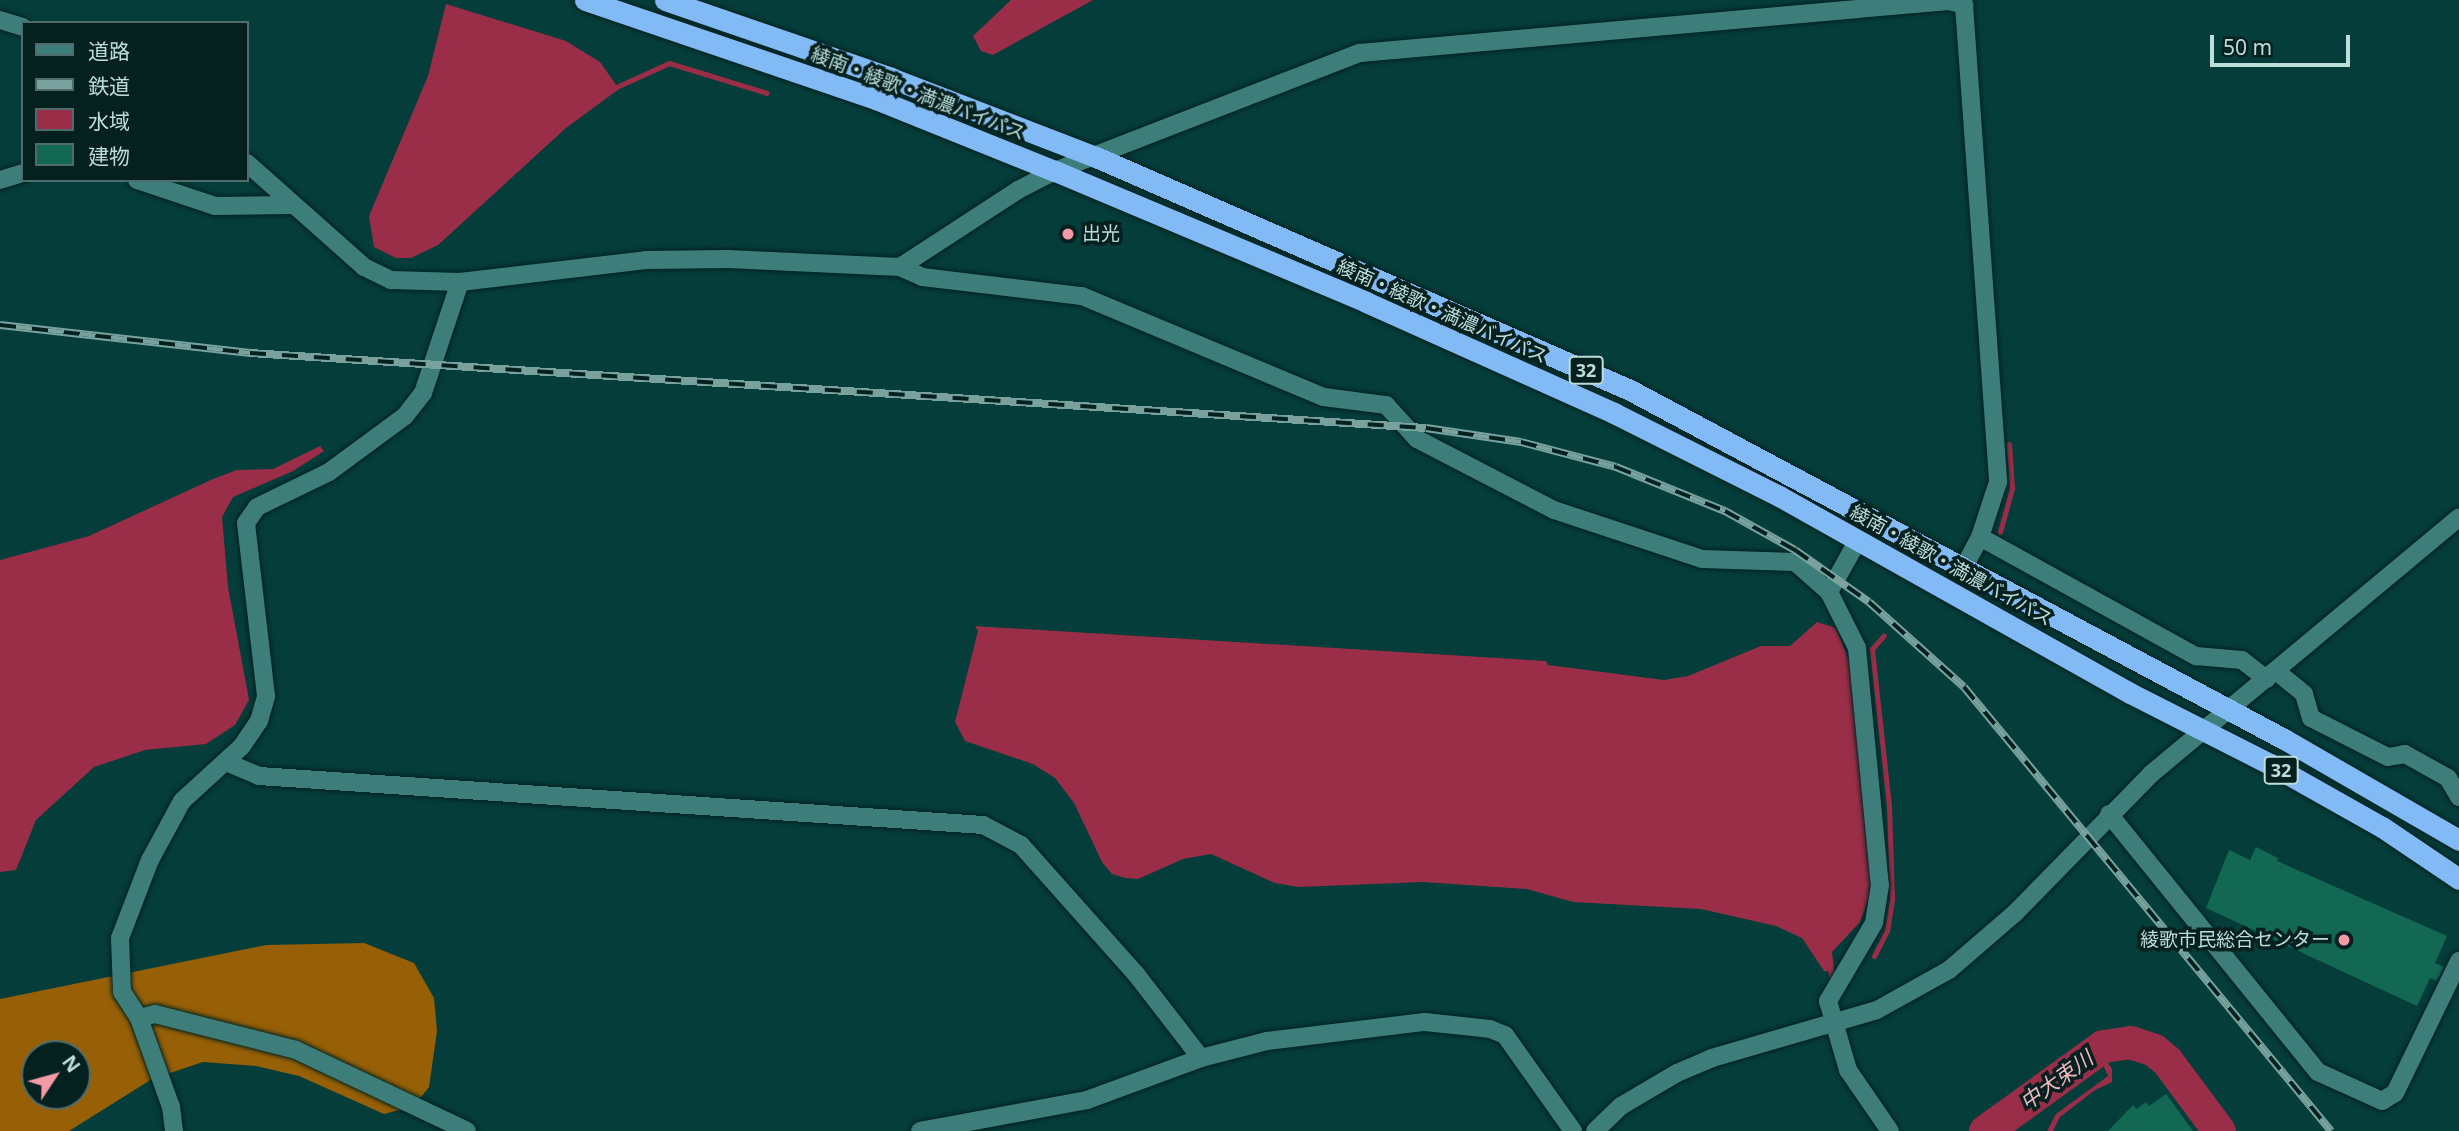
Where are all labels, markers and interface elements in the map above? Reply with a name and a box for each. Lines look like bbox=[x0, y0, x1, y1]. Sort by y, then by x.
legend bbox=[21, 21, 248, 182]
scale bar bbox=[2214, 21, 2354, 65]
text: 50 m bbox=[2223, 33, 2272, 61]
text: 道路 bbox=[88, 37, 130, 65]
street label: 綾南・綾歌・満濃バイパス bbox=[807, 43, 1029, 145]
text: 鉄道 bbox=[88, 72, 130, 100]
text: 水域 bbox=[88, 107, 130, 135]
text: 建物 bbox=[88, 142, 130, 170]
place label: 出光 bbox=[1082, 223, 1120, 245]
marker: 出光 bbox=[1060, 226, 1076, 242]
street label: 綾南・綾歌・満濃バイパス bbox=[1333, 255, 1551, 369]
road number: 32 bbox=[1568, 356, 1604, 384]
street label: 綾南・綾歌・満濃バイパス bbox=[1846, 501, 2056, 631]
road number: 32 bbox=[2264, 756, 2298, 784]
place label: 綾歌市民総合センター bbox=[2140, 929, 2330, 951]
marker: 綾歌市民総合センター bbox=[2336, 932, 2352, 948]
north arrow bbox=[21, 1040, 91, 1110]
water label: 中大束川 bbox=[2015, 1045, 2097, 1115]
text: N bbox=[56, 1050, 86, 1078]

